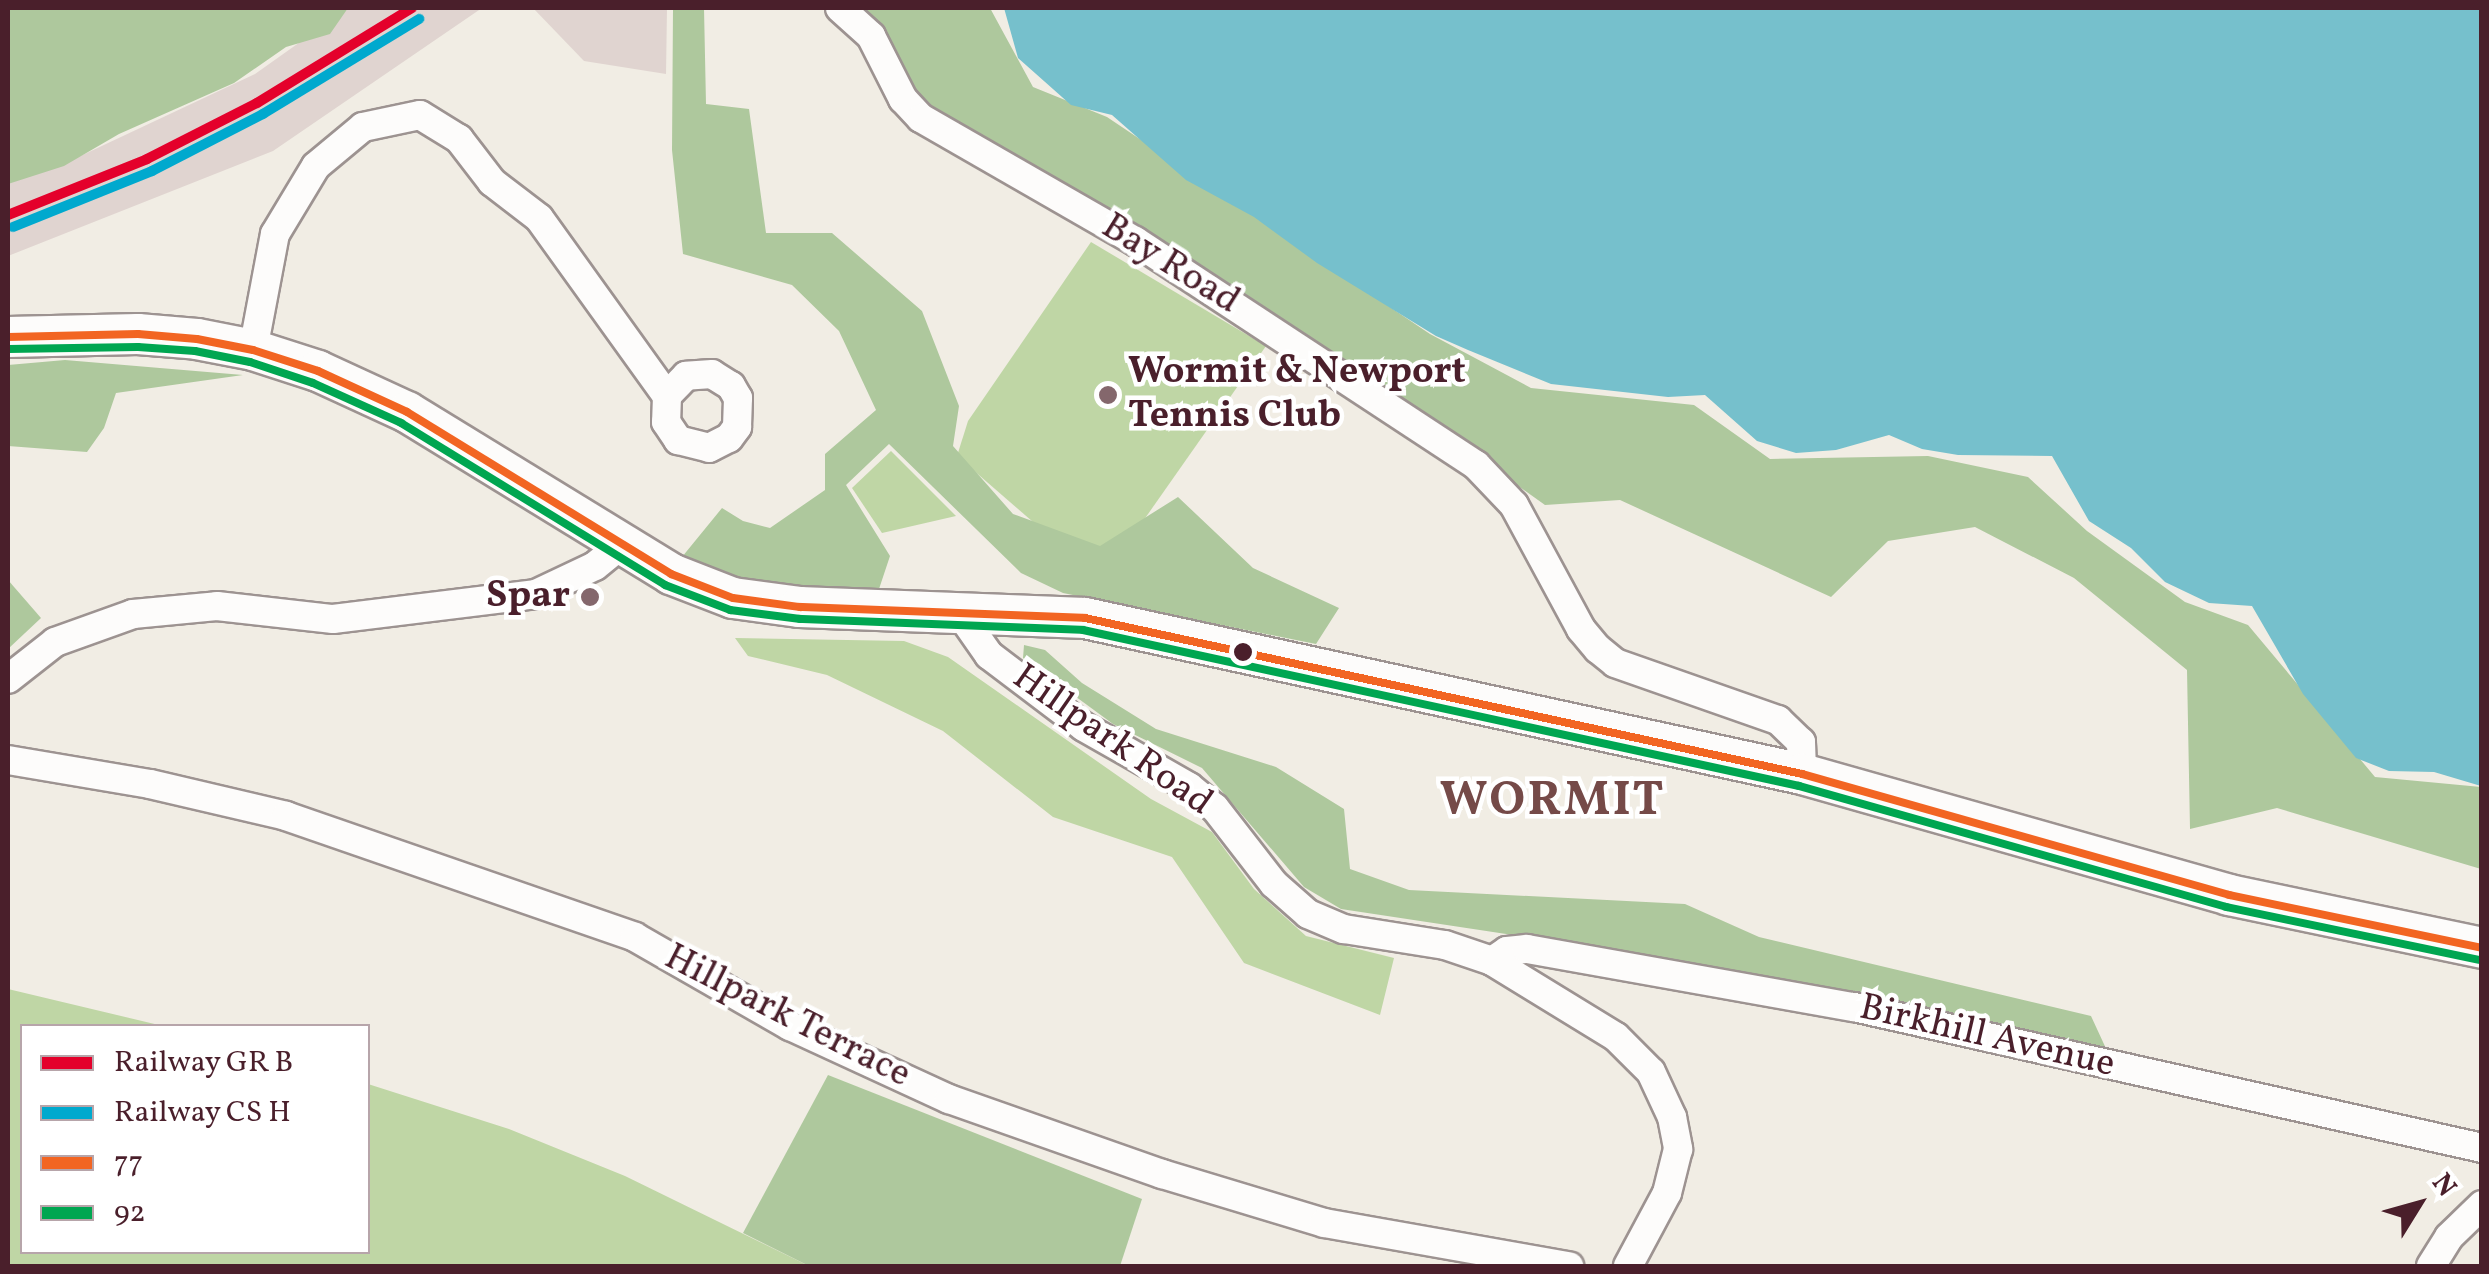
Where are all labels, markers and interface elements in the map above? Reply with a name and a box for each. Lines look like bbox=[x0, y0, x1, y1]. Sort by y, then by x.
street label: Bay Road bbox=[1092, 204, 1248, 326]
place label: Wormit & Newport Tennis Club bbox=[1128, 350, 1466, 439]
marker: Wormit & Newport Tennis Club bbox=[1097, 384, 1119, 406]
place label: Spar bbox=[486, 574, 570, 620]
marker: Spar bbox=[579, 586, 601, 608]
unlabelled marker bbox=[1233, 642, 1253, 662]
street label: Hillpark Road bbox=[1003, 655, 1221, 827]
district label: WORMIT bbox=[1440, 773, 1666, 831]
street label: Hillpark Terrace bbox=[656, 935, 918, 1099]
street label: Birkhill Avenue bbox=[1855, 985, 2119, 1089]
legend bbox=[20, 1024, 370, 1254]
text: Railway GR B bbox=[114, 1042, 293, 1084]
text: Railway CS H bbox=[114, 1092, 291, 1134]
text: 77 bbox=[114, 1142, 143, 1184]
north arrow bbox=[2369, 1154, 2469, 1254]
text: N bbox=[2422, 1166, 2465, 1205]
text: 92 bbox=[114, 1192, 146, 1234]

